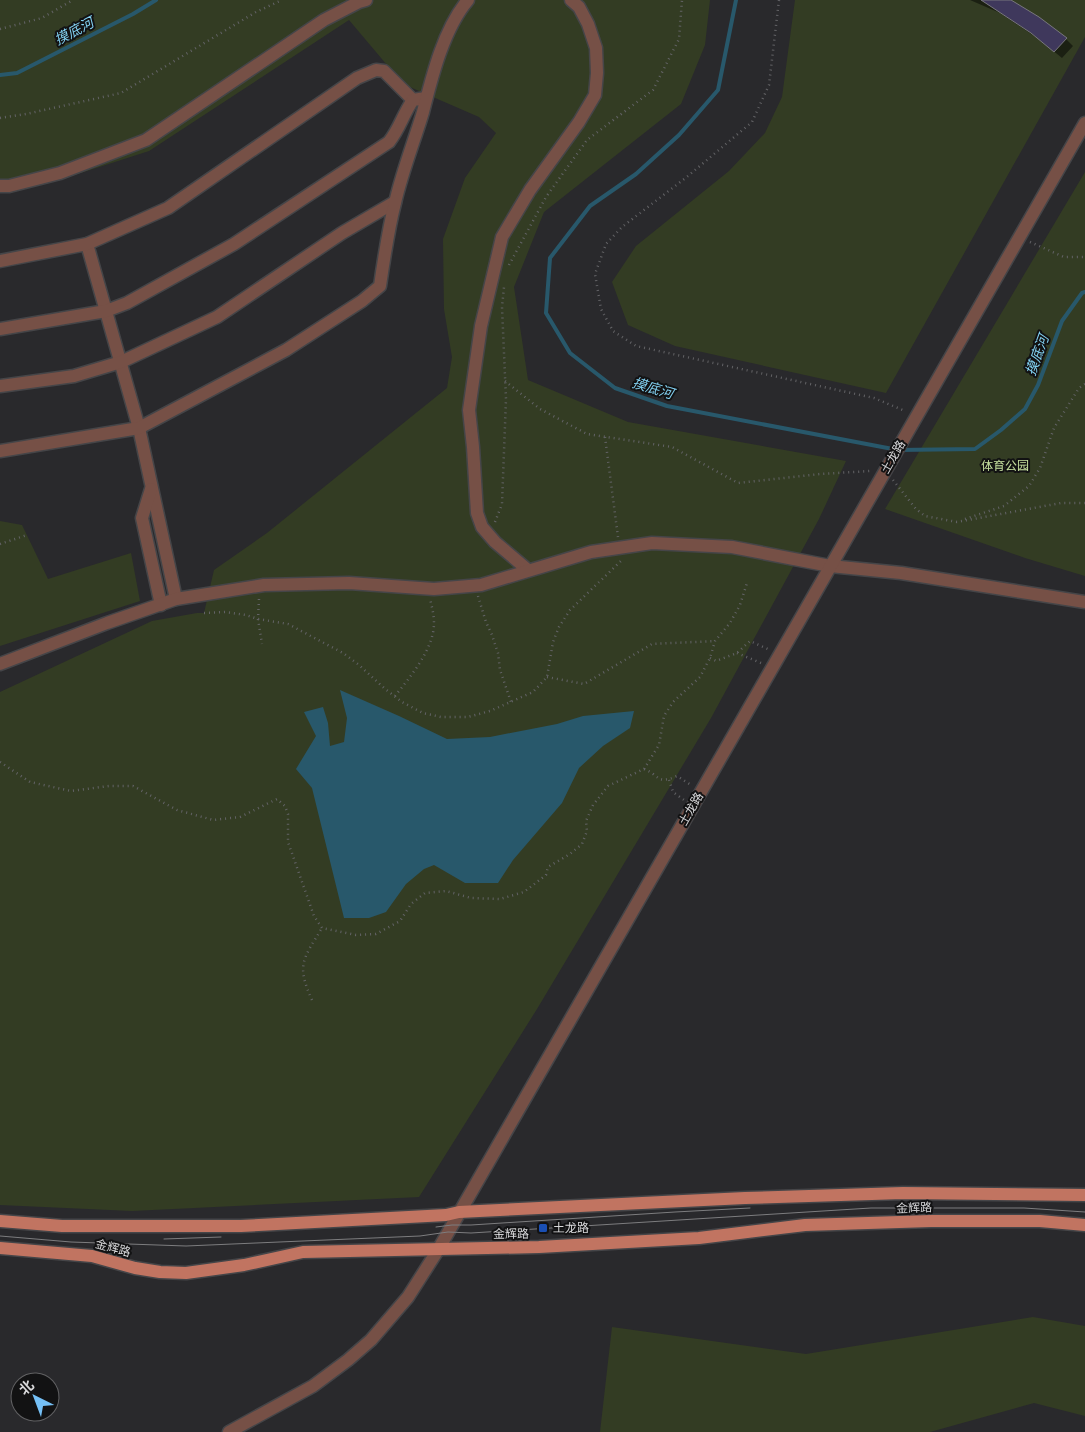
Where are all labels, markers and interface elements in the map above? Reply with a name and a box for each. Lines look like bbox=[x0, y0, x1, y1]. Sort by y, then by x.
water label: 摸底河 bbox=[52, 13, 99, 48]
water label: 摸底河 bbox=[1022, 330, 1053, 377]
water label: 摸底河 bbox=[631, 374, 678, 403]
street label: 土龙路 bbox=[878, 438, 908, 476]
park label: 体育公园 bbox=[981, 459, 1029, 473]
street label: 土龙路 bbox=[676, 790, 706, 828]
street label: 金辉路 bbox=[896, 1200, 932, 1216]
place label: 土龙路 bbox=[553, 1221, 589, 1235]
marker: 土龙路 bbox=[537, 1222, 549, 1234]
street label: 金辉路 bbox=[493, 1227, 529, 1241]
street label: 金辉路 bbox=[94, 1237, 132, 1259]
north arrow bbox=[10, 1372, 60, 1422]
text: 北 bbox=[16, 1377, 37, 1398]

